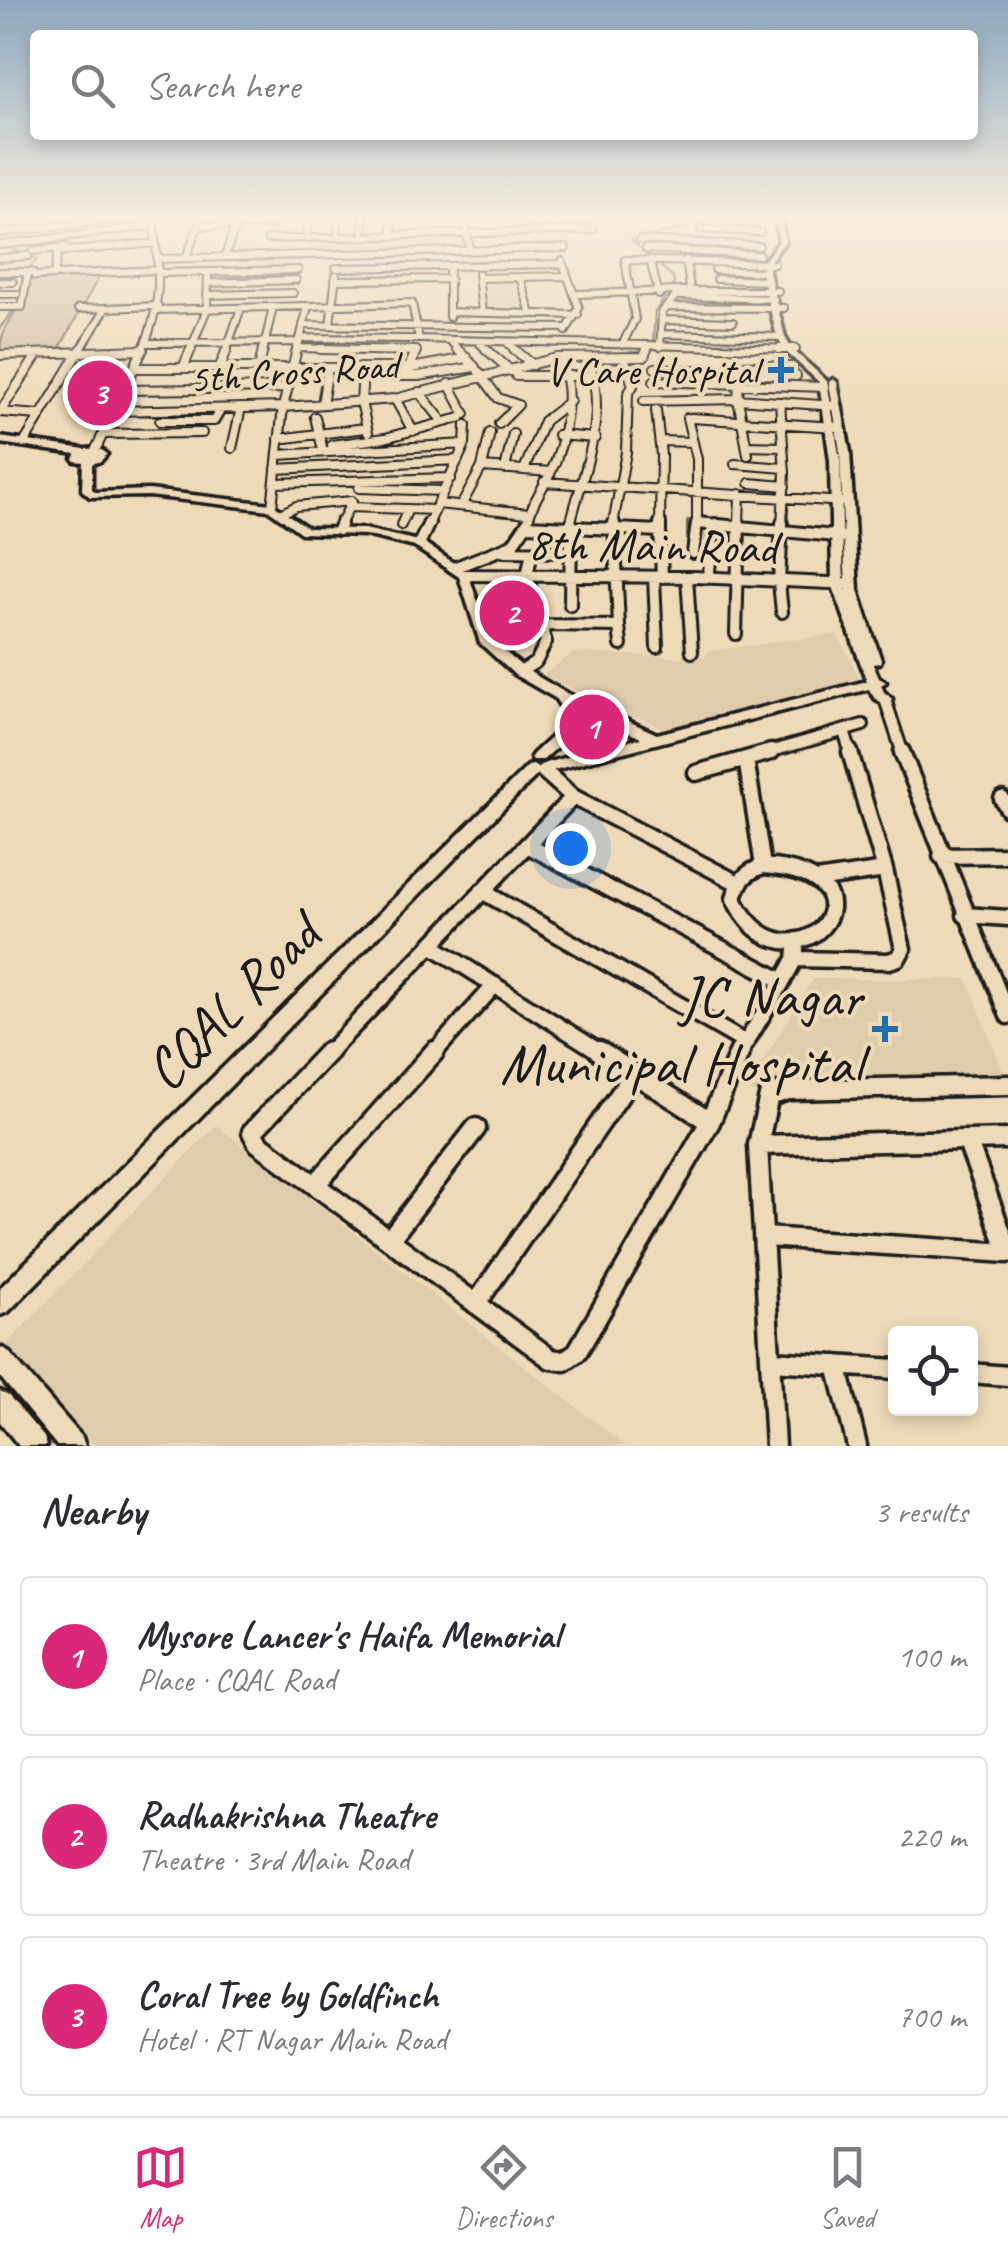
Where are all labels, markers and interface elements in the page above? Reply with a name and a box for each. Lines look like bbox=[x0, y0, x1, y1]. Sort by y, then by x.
search box bbox=[30, 30, 978, 140]
icon: search bbox=[65, 58, 120, 113]
text: Search here bbox=[145, 62, 300, 109]
street label: 5th Cross Road bbox=[188, 339, 406, 404]
place label: V Care Hospital bbox=[546, 346, 764, 396]
pin: 3 bbox=[68, 356, 132, 430]
marker: V Care Hospital bbox=[768, 357, 794, 383]
street label: 8th Main Road bbox=[527, 513, 784, 577]
pin: 2 bbox=[480, 576, 544, 650]
pin: 1 bbox=[560, 690, 624, 764]
your location bbox=[545, 823, 596, 874]
street label: CQAL Road bbox=[128, 893, 340, 1106]
place label: JC Nagar Municipal Hospital bbox=[500, 960, 871, 1100]
marker: JC Nagar Municipal Hospital bbox=[872, 1016, 898, 1042]
map controls bbox=[888, 1326, 978, 1416]
button: locate bbox=[888, 1326, 978, 1416]
text: Nearby bbox=[40, 1485, 146, 1538]
text: 3 results bbox=[874, 1491, 968, 1532]
text: Mysore Lancer's Haifa Memorial bbox=[137, 1612, 560, 1659]
text: 1 bbox=[67, 1636, 82, 1677]
text: 100 m bbox=[897, 1636, 966, 1677]
text: Place · CQAL Road bbox=[137, 1659, 336, 1700]
text: Radhakrishna Theatre bbox=[137, 1792, 435, 1839]
text: 2 bbox=[67, 1816, 82, 1857]
text: 220 m bbox=[897, 1816, 966, 1857]
text: Theatre · 3rd Main Road bbox=[137, 1839, 410, 1880]
text: Coral Tree by Goldfinch bbox=[137, 1972, 438, 2019]
text: 3 bbox=[67, 1996, 82, 2037]
text: 700 m bbox=[897, 1996, 966, 2037]
text: Hotel · RT Nagar Main Road bbox=[137, 2019, 447, 2060]
tab: Map bbox=[133, 2140, 188, 2235]
tab: Directions bbox=[455, 2140, 553, 2235]
tab: Saved bbox=[820, 2140, 875, 2235]

